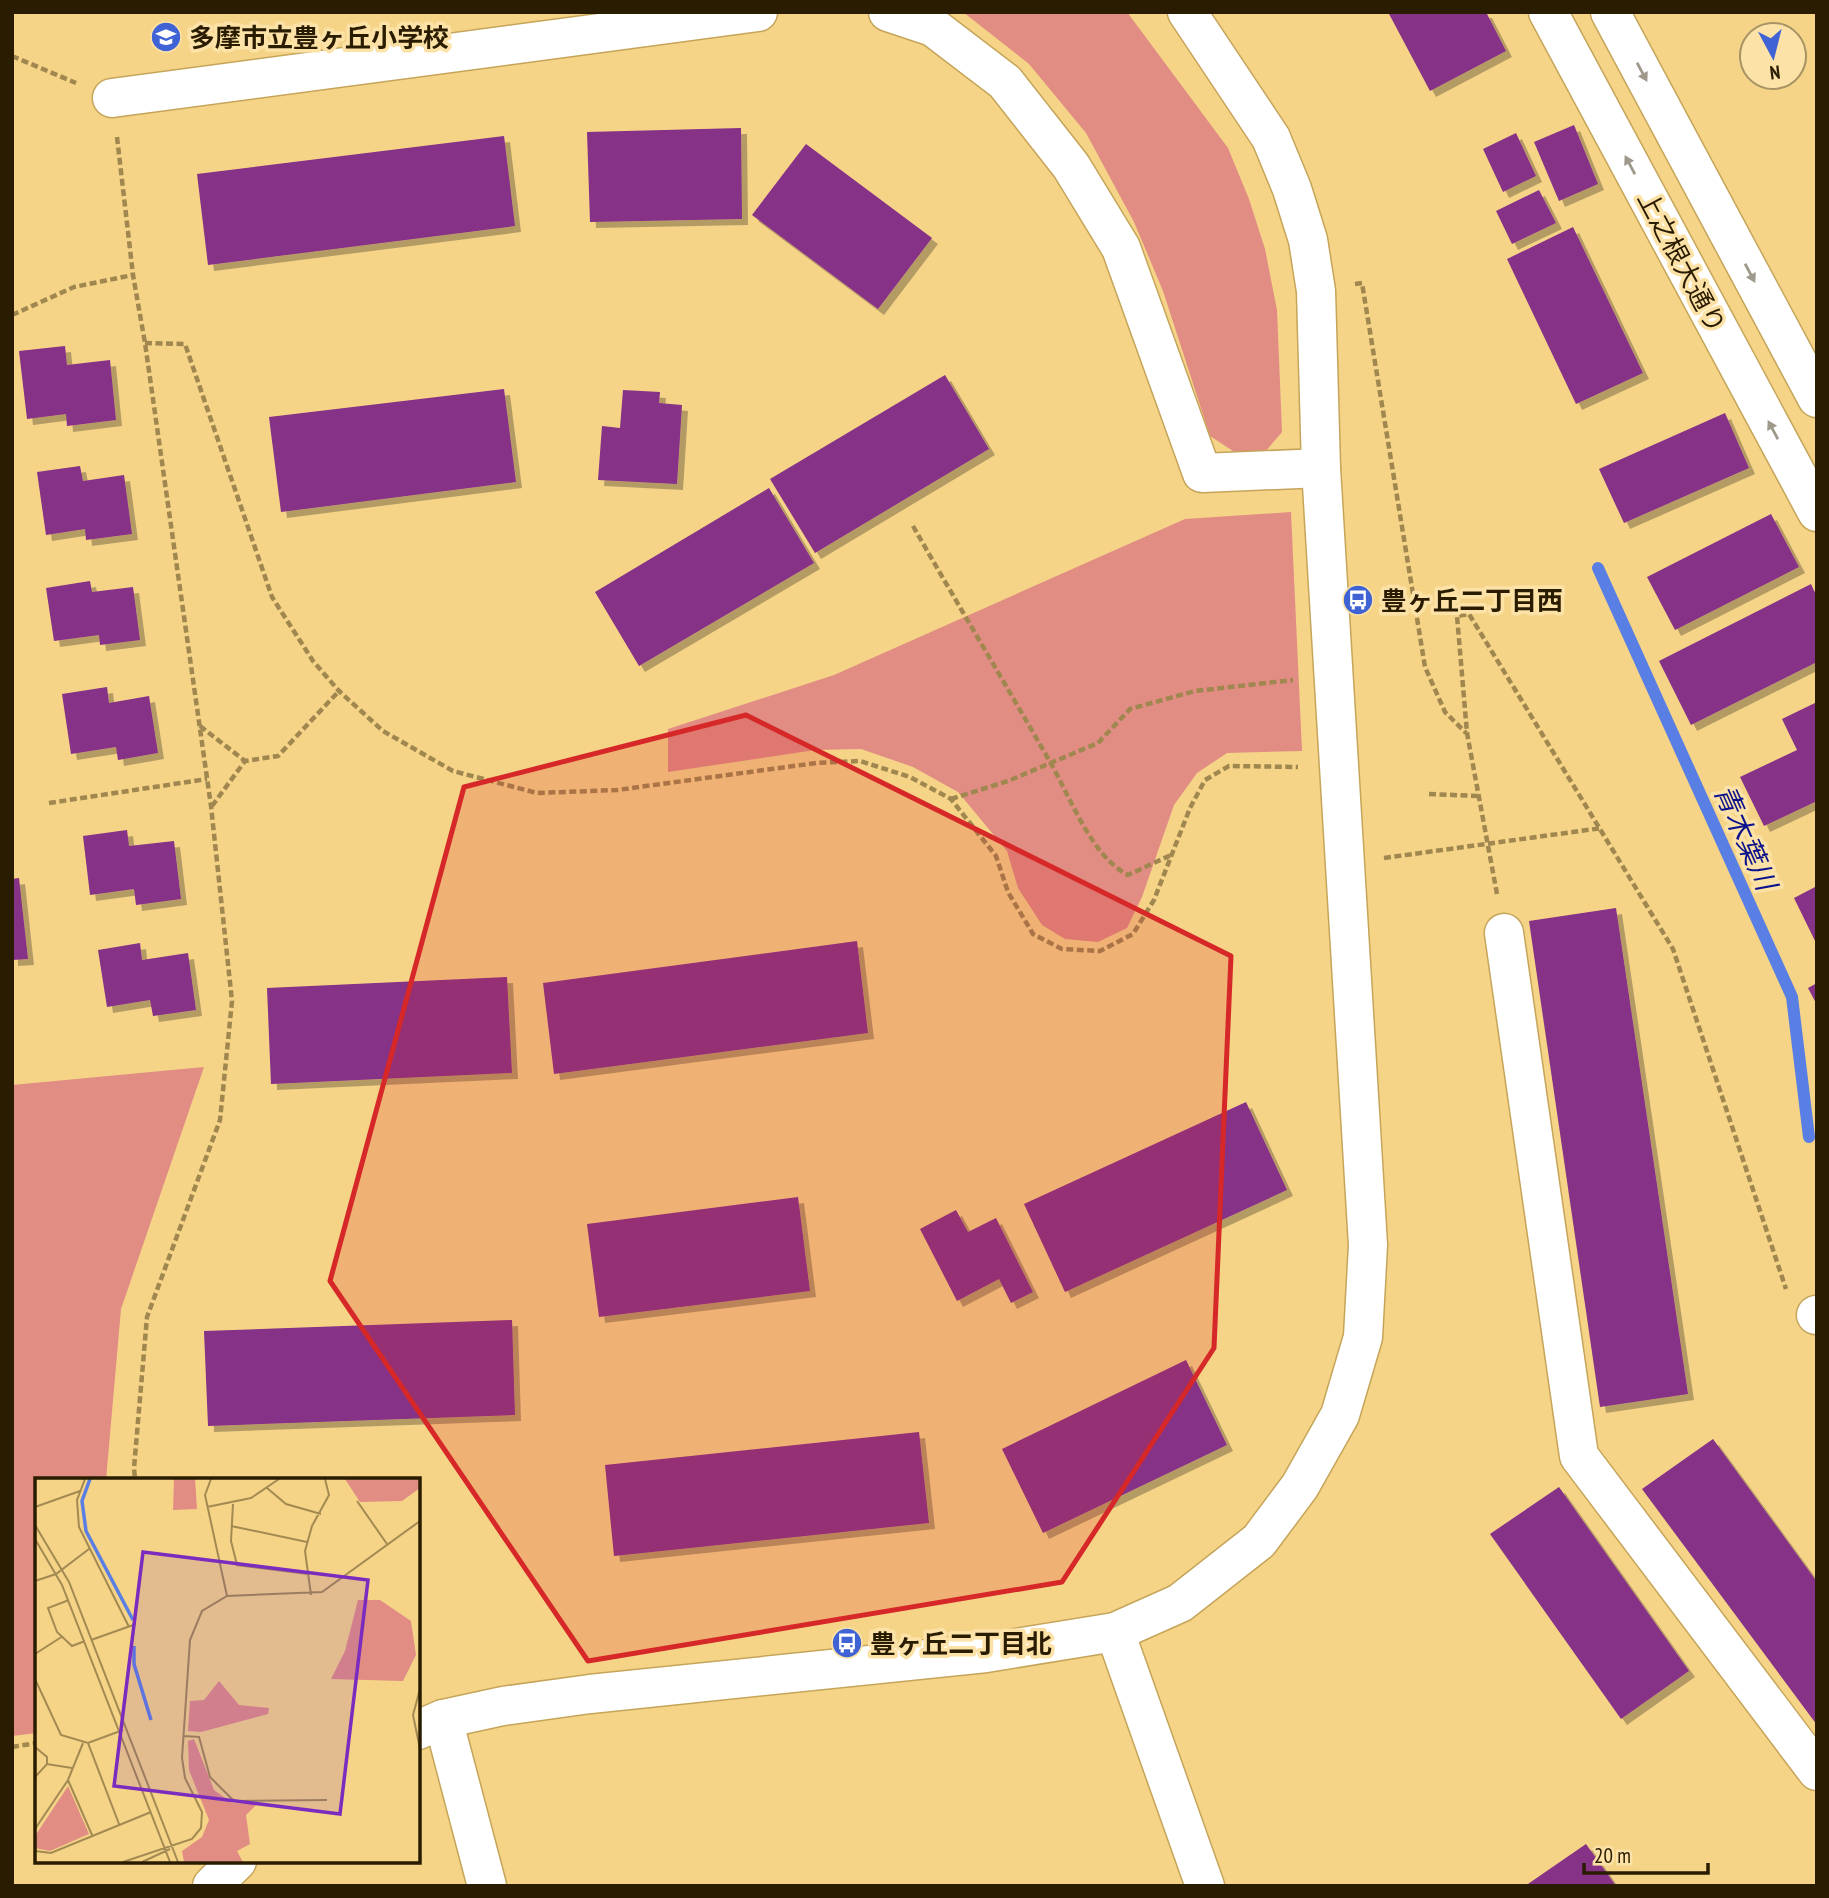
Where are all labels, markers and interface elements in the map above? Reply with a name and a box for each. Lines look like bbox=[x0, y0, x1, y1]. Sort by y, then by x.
school or university icon: 多摩市立豊ヶ丘小学校 bbox=[149, 20, 183, 54]
place label: 多摩市立豊ヶ丘小学校 bbox=[189, 21, 449, 54]
north arrow bbox=[1738, 21, 1808, 91]
text: N bbox=[1769, 60, 1782, 85]
one-way arrow bbox=[1636, 63, 1648, 82]
one-way arrow bbox=[1624, 155, 1636, 175]
street label: 上之根大通り bbox=[1631, 185, 1733, 339]
one-way arrow bbox=[1744, 263, 1755, 283]
one-way arrow bbox=[1767, 420, 1779, 440]
bus stop icon: 豊ヶ丘二丁目西 bbox=[1341, 583, 1375, 617]
place label: 豊ヶ丘二丁目西 bbox=[1381, 584, 1563, 617]
water label: 青木葉川 bbox=[1706, 778, 1787, 898]
inset map bbox=[35, 1478, 420, 1863]
bus stop icon: 豊ヶ丘二丁目北 bbox=[830, 1626, 864, 1660]
place label: 豊ヶ丘二丁目北 bbox=[870, 1627, 1052, 1660]
scale bar bbox=[1584, 1832, 1708, 1876]
text: 20 m bbox=[1594, 1842, 1631, 1869]

